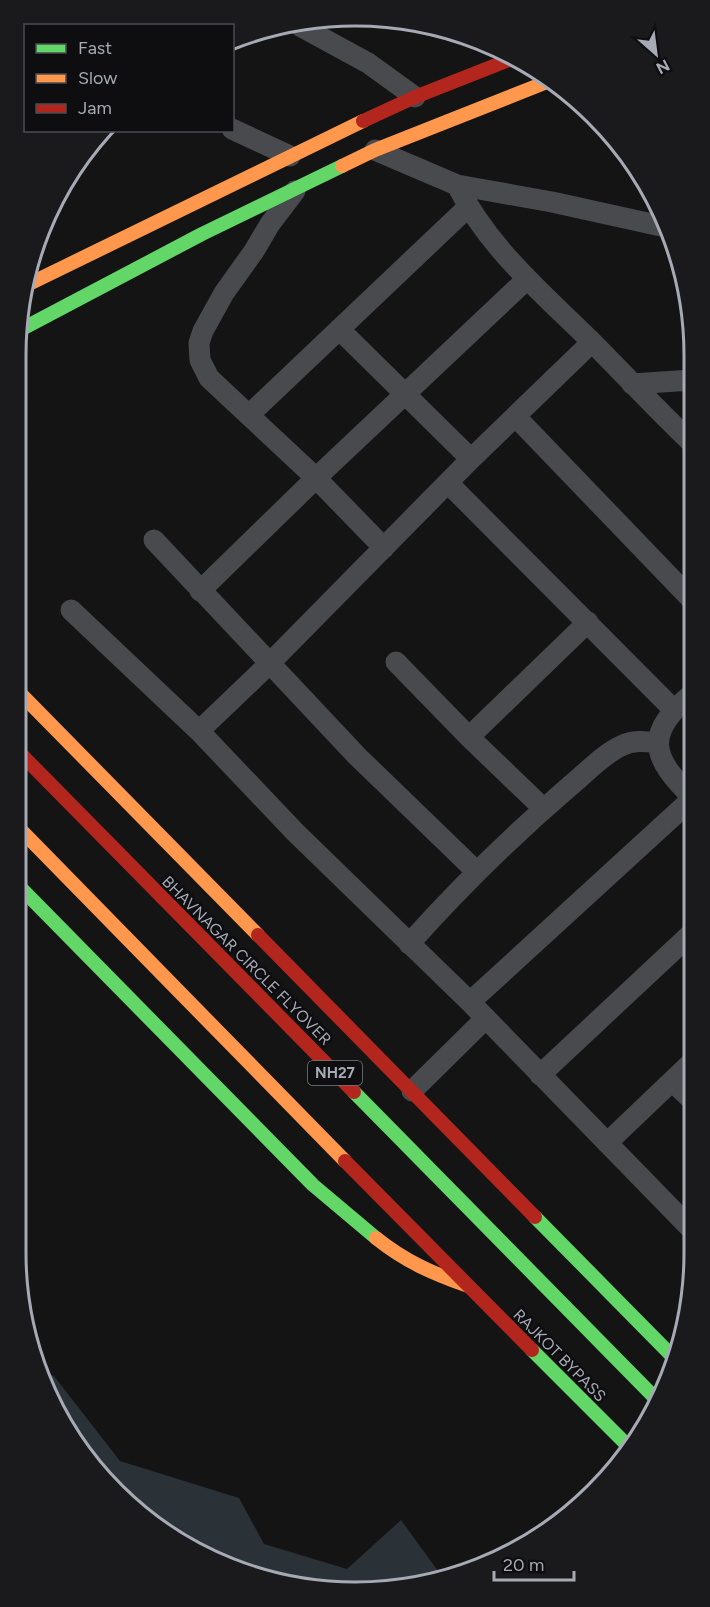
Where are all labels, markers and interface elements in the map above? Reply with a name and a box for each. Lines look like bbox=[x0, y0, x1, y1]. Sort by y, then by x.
legend bbox=[24, 24, 234, 132]
north arrow bbox=[626, 24, 686, 84]
text: Fast bbox=[78, 37, 112, 59]
text: N bbox=[653, 56, 673, 78]
text: Slow bbox=[78, 67, 117, 89]
text: Jam bbox=[78, 97, 112, 119]
street label: BHAVNAGAR CIRCLE FLYOVER bbox=[158, 872, 335, 1049]
road number: NH27 bbox=[308, 1061, 362, 1085]
street label: RAJKOT BYPASS bbox=[509, 1305, 610, 1406]
scale bar bbox=[494, 1544, 574, 1582]
text: 20 m bbox=[503, 1554, 544, 1576]

